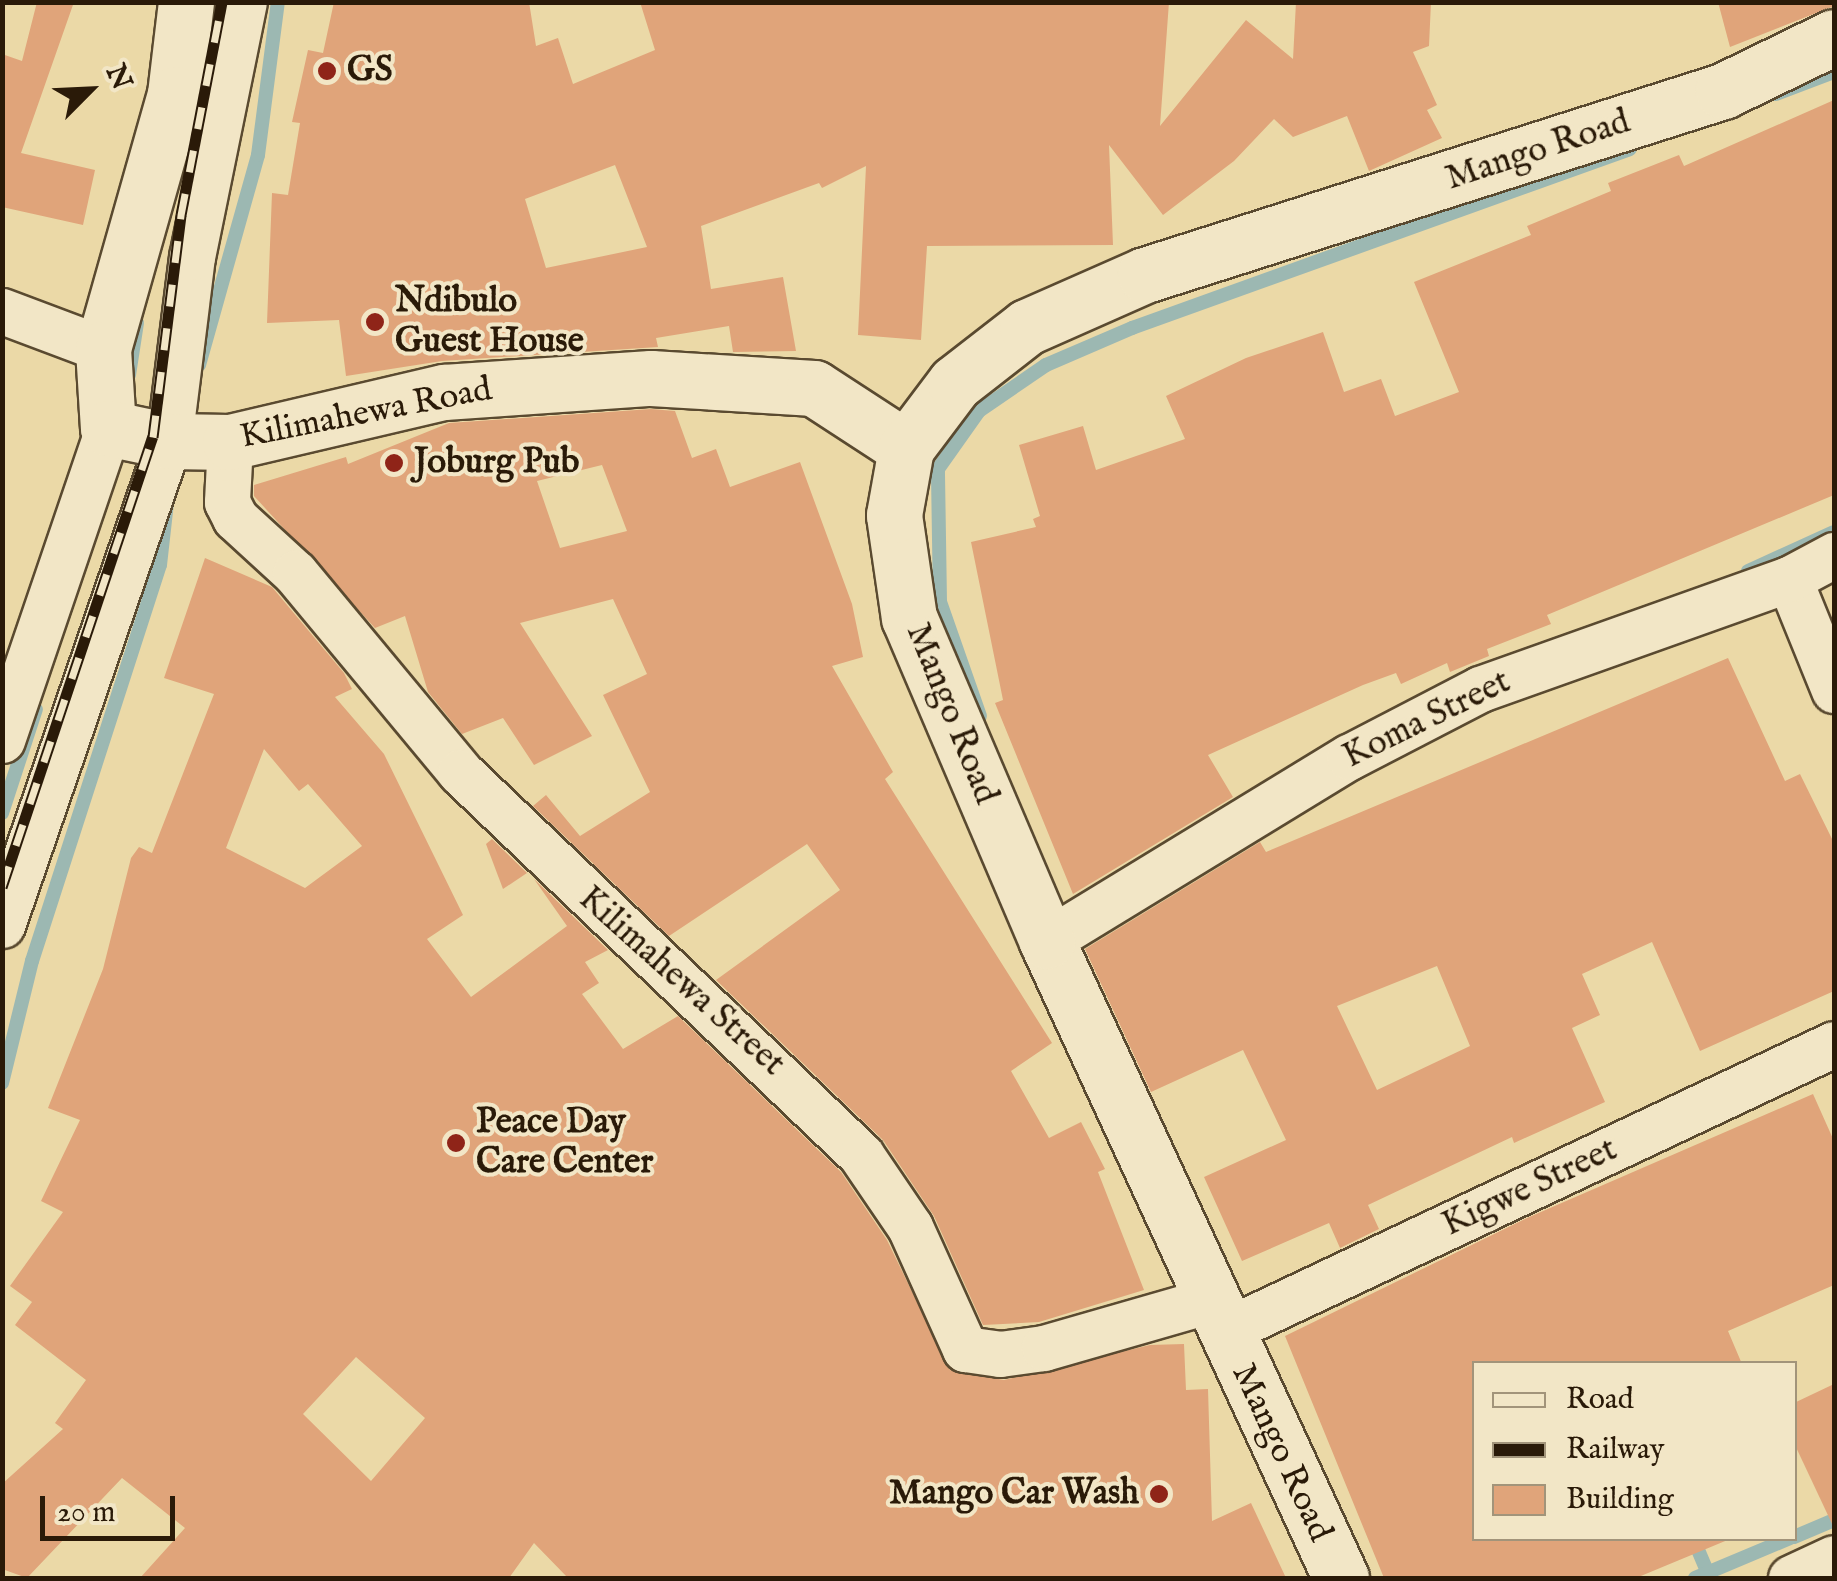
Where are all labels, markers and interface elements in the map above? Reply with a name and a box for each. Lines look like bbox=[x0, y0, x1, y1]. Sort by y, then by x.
north arrow bbox=[40, 40, 140, 140]
place label: GS bbox=[347, 50, 393, 92]
text: N bbox=[97, 59, 139, 96]
marker: GS bbox=[316, 60, 338, 82]
street label: Mango Road bbox=[1441, 101, 1635, 201]
place label: Ndibulo Guest House bbox=[395, 281, 584, 363]
marker: Ndibulo Guest House bbox=[364, 311, 386, 333]
street label: Kilimahewa Road bbox=[237, 369, 495, 459]
place label: Joburg Pub bbox=[414, 442, 579, 484]
marker: Joburg Pub bbox=[383, 452, 405, 474]
street label: Mango Road bbox=[896, 618, 1006, 810]
street label: Koma Street bbox=[1337, 661, 1517, 779]
street label: Kilimahewa Street bbox=[569, 878, 793, 1086]
place label: Peace Day Care Center bbox=[476, 1102, 653, 1184]
street label: Kigwe Street bbox=[1436, 1129, 1624, 1247]
marker: Peace Day Care Center bbox=[445, 1132, 467, 1154]
street label: Mango Road bbox=[1222, 1357, 1340, 1549]
legend bbox=[1472, 1361, 1797, 1541]
text: Road bbox=[1566, 1381, 1634, 1419]
text: Railway bbox=[1566, 1431, 1664, 1469]
place label: Mango Car Wash bbox=[889, 1473, 1139, 1515]
scale bar bbox=[45, 1476, 180, 1538]
text: Building bbox=[1566, 1481, 1674, 1519]
marker: Mango Car Wash bbox=[1148, 1483, 1170, 1505]
text: 20 m bbox=[57, 1494, 116, 1532]

